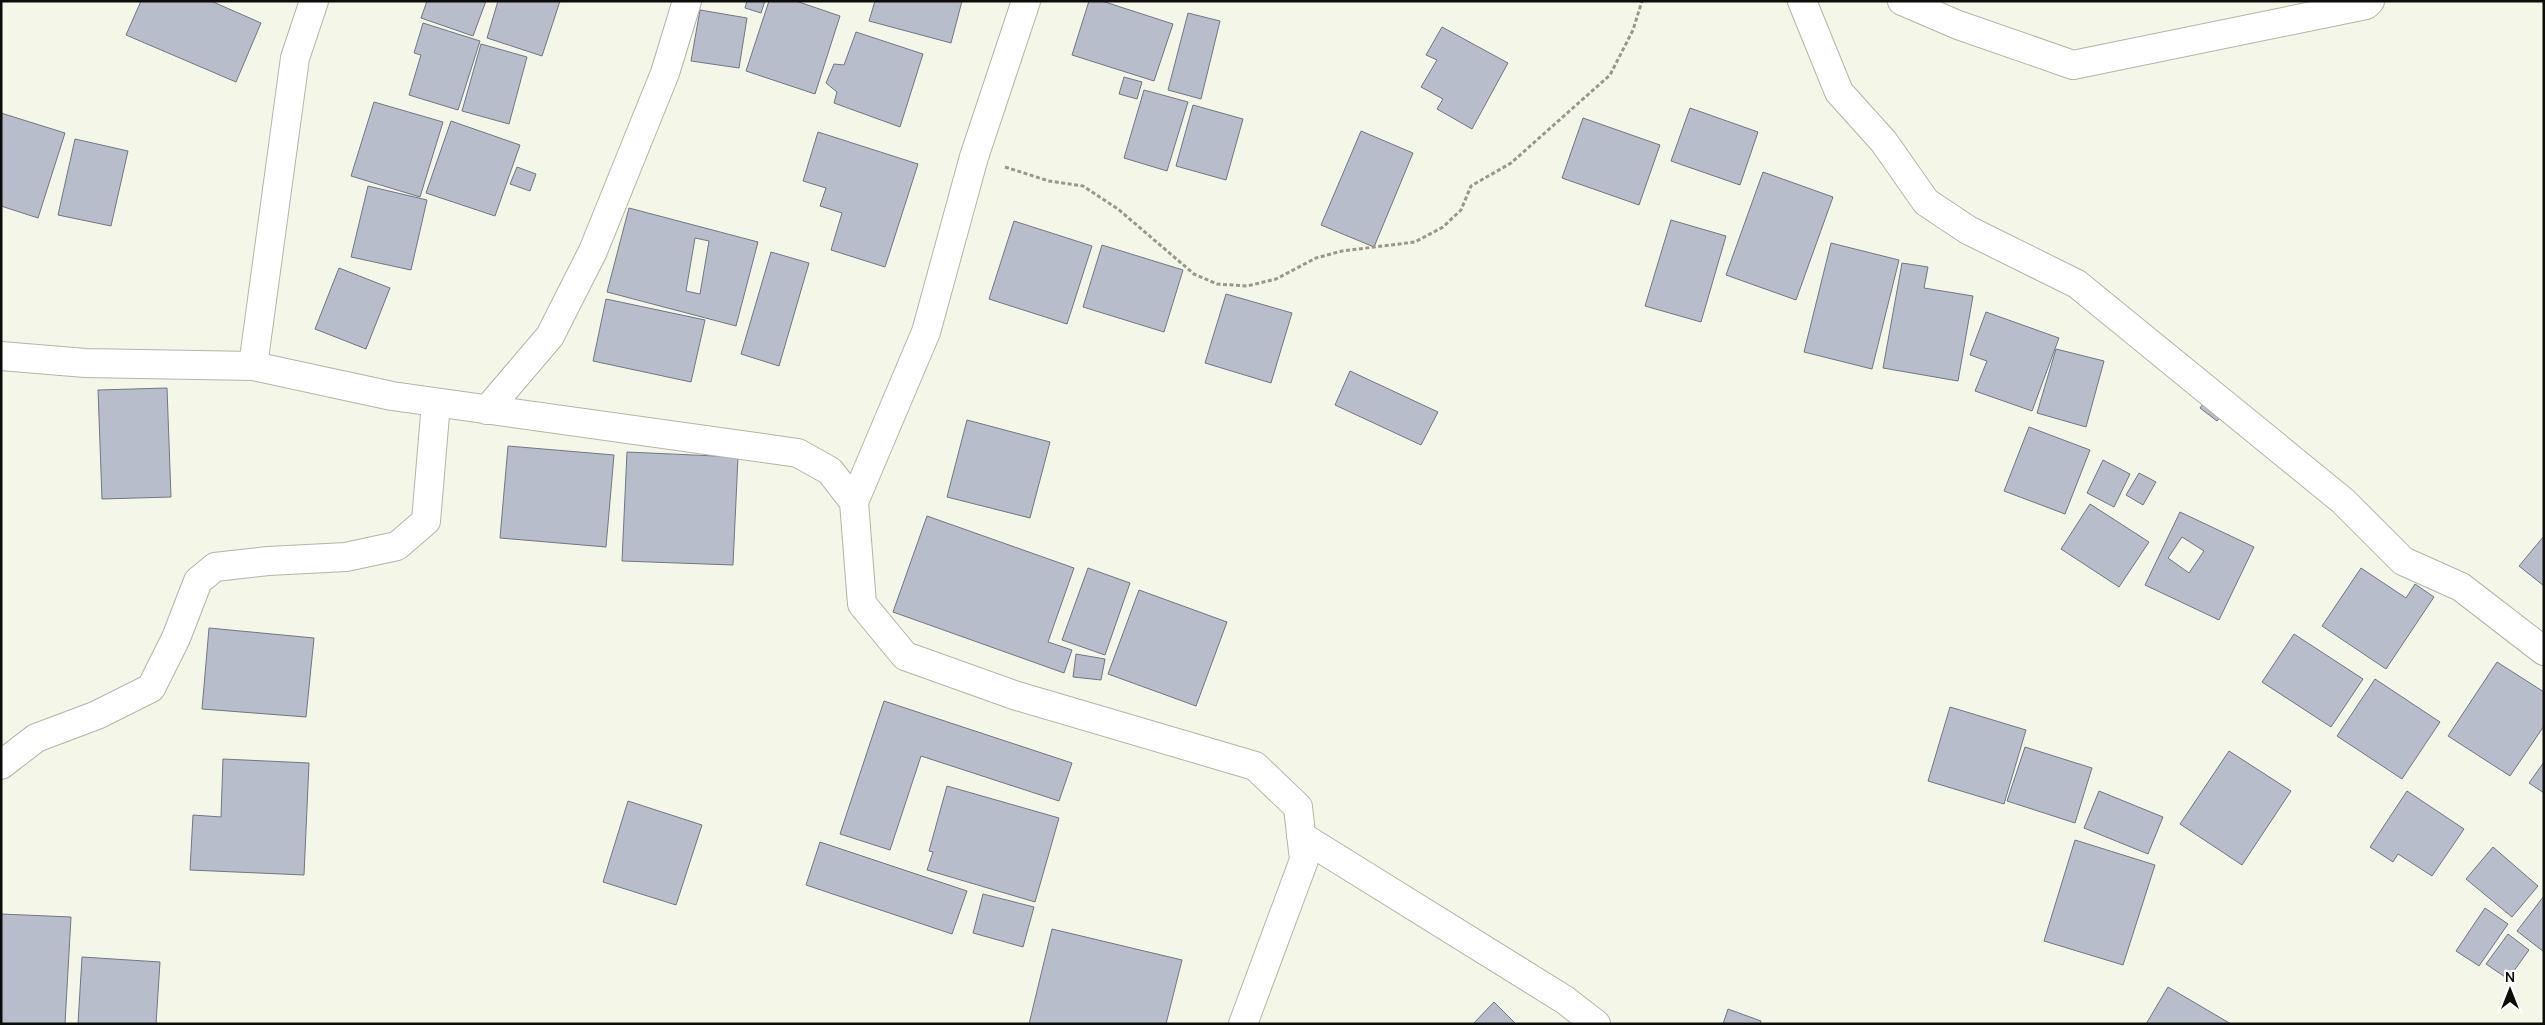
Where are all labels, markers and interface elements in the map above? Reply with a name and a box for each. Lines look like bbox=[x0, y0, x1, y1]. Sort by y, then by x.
north arrow bbox=[2485, 965, 2535, 1015]
text: N bbox=[2505, 967, 2515, 986]

